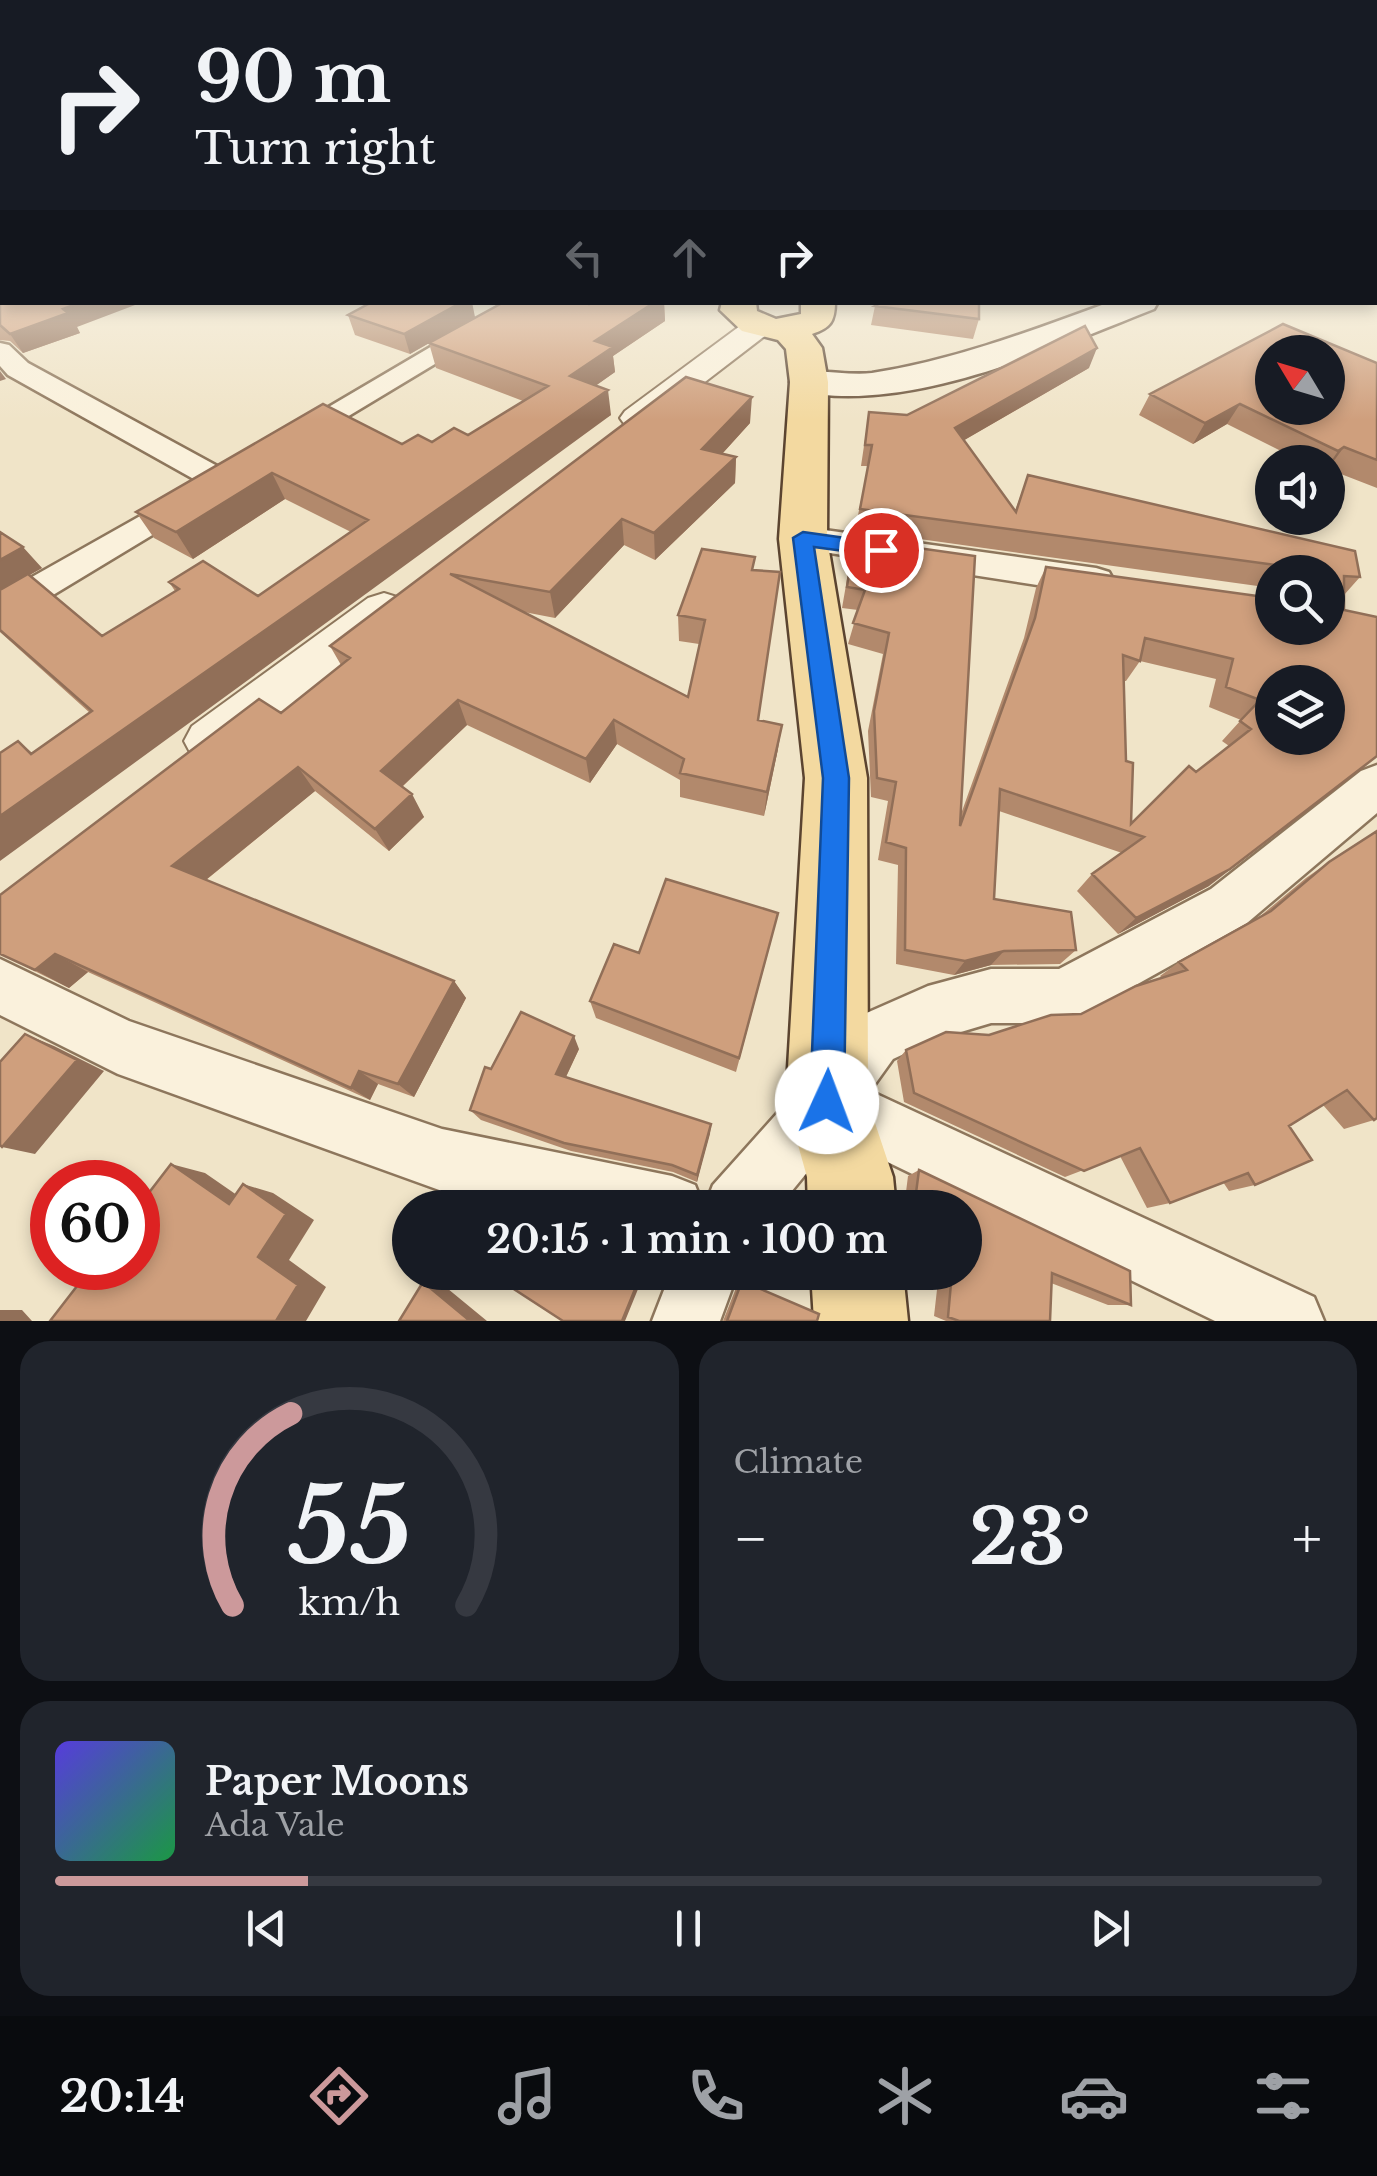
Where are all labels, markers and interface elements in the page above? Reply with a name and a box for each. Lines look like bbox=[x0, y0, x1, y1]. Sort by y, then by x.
text: 90 m bbox=[195, 34, 391, 121]
icon: right bbox=[30, 40, 160, 170]
text: Turn right bbox=[195, 120, 436, 176]
icon: left bbox=[557, 230, 612, 285]
icon: ahead bbox=[662, 230, 717, 285]
icon: right bbox=[767, 230, 822, 285]
north arrow bbox=[1255, 335, 1345, 425]
map controls bbox=[1255, 335, 1345, 755]
button: sound bbox=[1255, 445, 1345, 535]
pin bbox=[839, 508, 924, 593]
icon: arrive bbox=[854, 523, 909, 578]
button: search bbox=[1255, 555, 1345, 645]
button: layers bbox=[1255, 665, 1345, 755]
position arrow bbox=[775, 1050, 879, 1154]
speed limit sign: 60 bbox=[30, 1160, 160, 1290]
text: 20:15 · 1 min · 100 m bbox=[486, 1216, 888, 1263]
text: Climate bbox=[734, 1442, 863, 1482]
text: 55 bbox=[287, 1462, 411, 1591]
text: 23° bbox=[969, 1491, 1091, 1584]
text: − bbox=[734, 1505, 768, 1573]
text: + bbox=[1292, 1505, 1322, 1573]
text: km/h bbox=[299, 1580, 400, 1625]
text: Paper Moons bbox=[205, 1758, 469, 1805]
text: Ada Vale bbox=[205, 1805, 345, 1845]
icon: previous bbox=[239, 1901, 294, 1956]
icon: pause bbox=[661, 1901, 716, 1956]
icon: next bbox=[1083, 1901, 1138, 1956]
icon: directions bbox=[304, 2061, 374, 2131]
icon: music bbox=[492, 2061, 562, 2131]
icon: phone bbox=[681, 2061, 751, 2131]
icon: climate bbox=[870, 2061, 940, 2131]
icon: car bbox=[1059, 2061, 1129, 2131]
icon: filters bbox=[1248, 2061, 1318, 2131]
text: 20:14 bbox=[59, 2068, 185, 2124]

